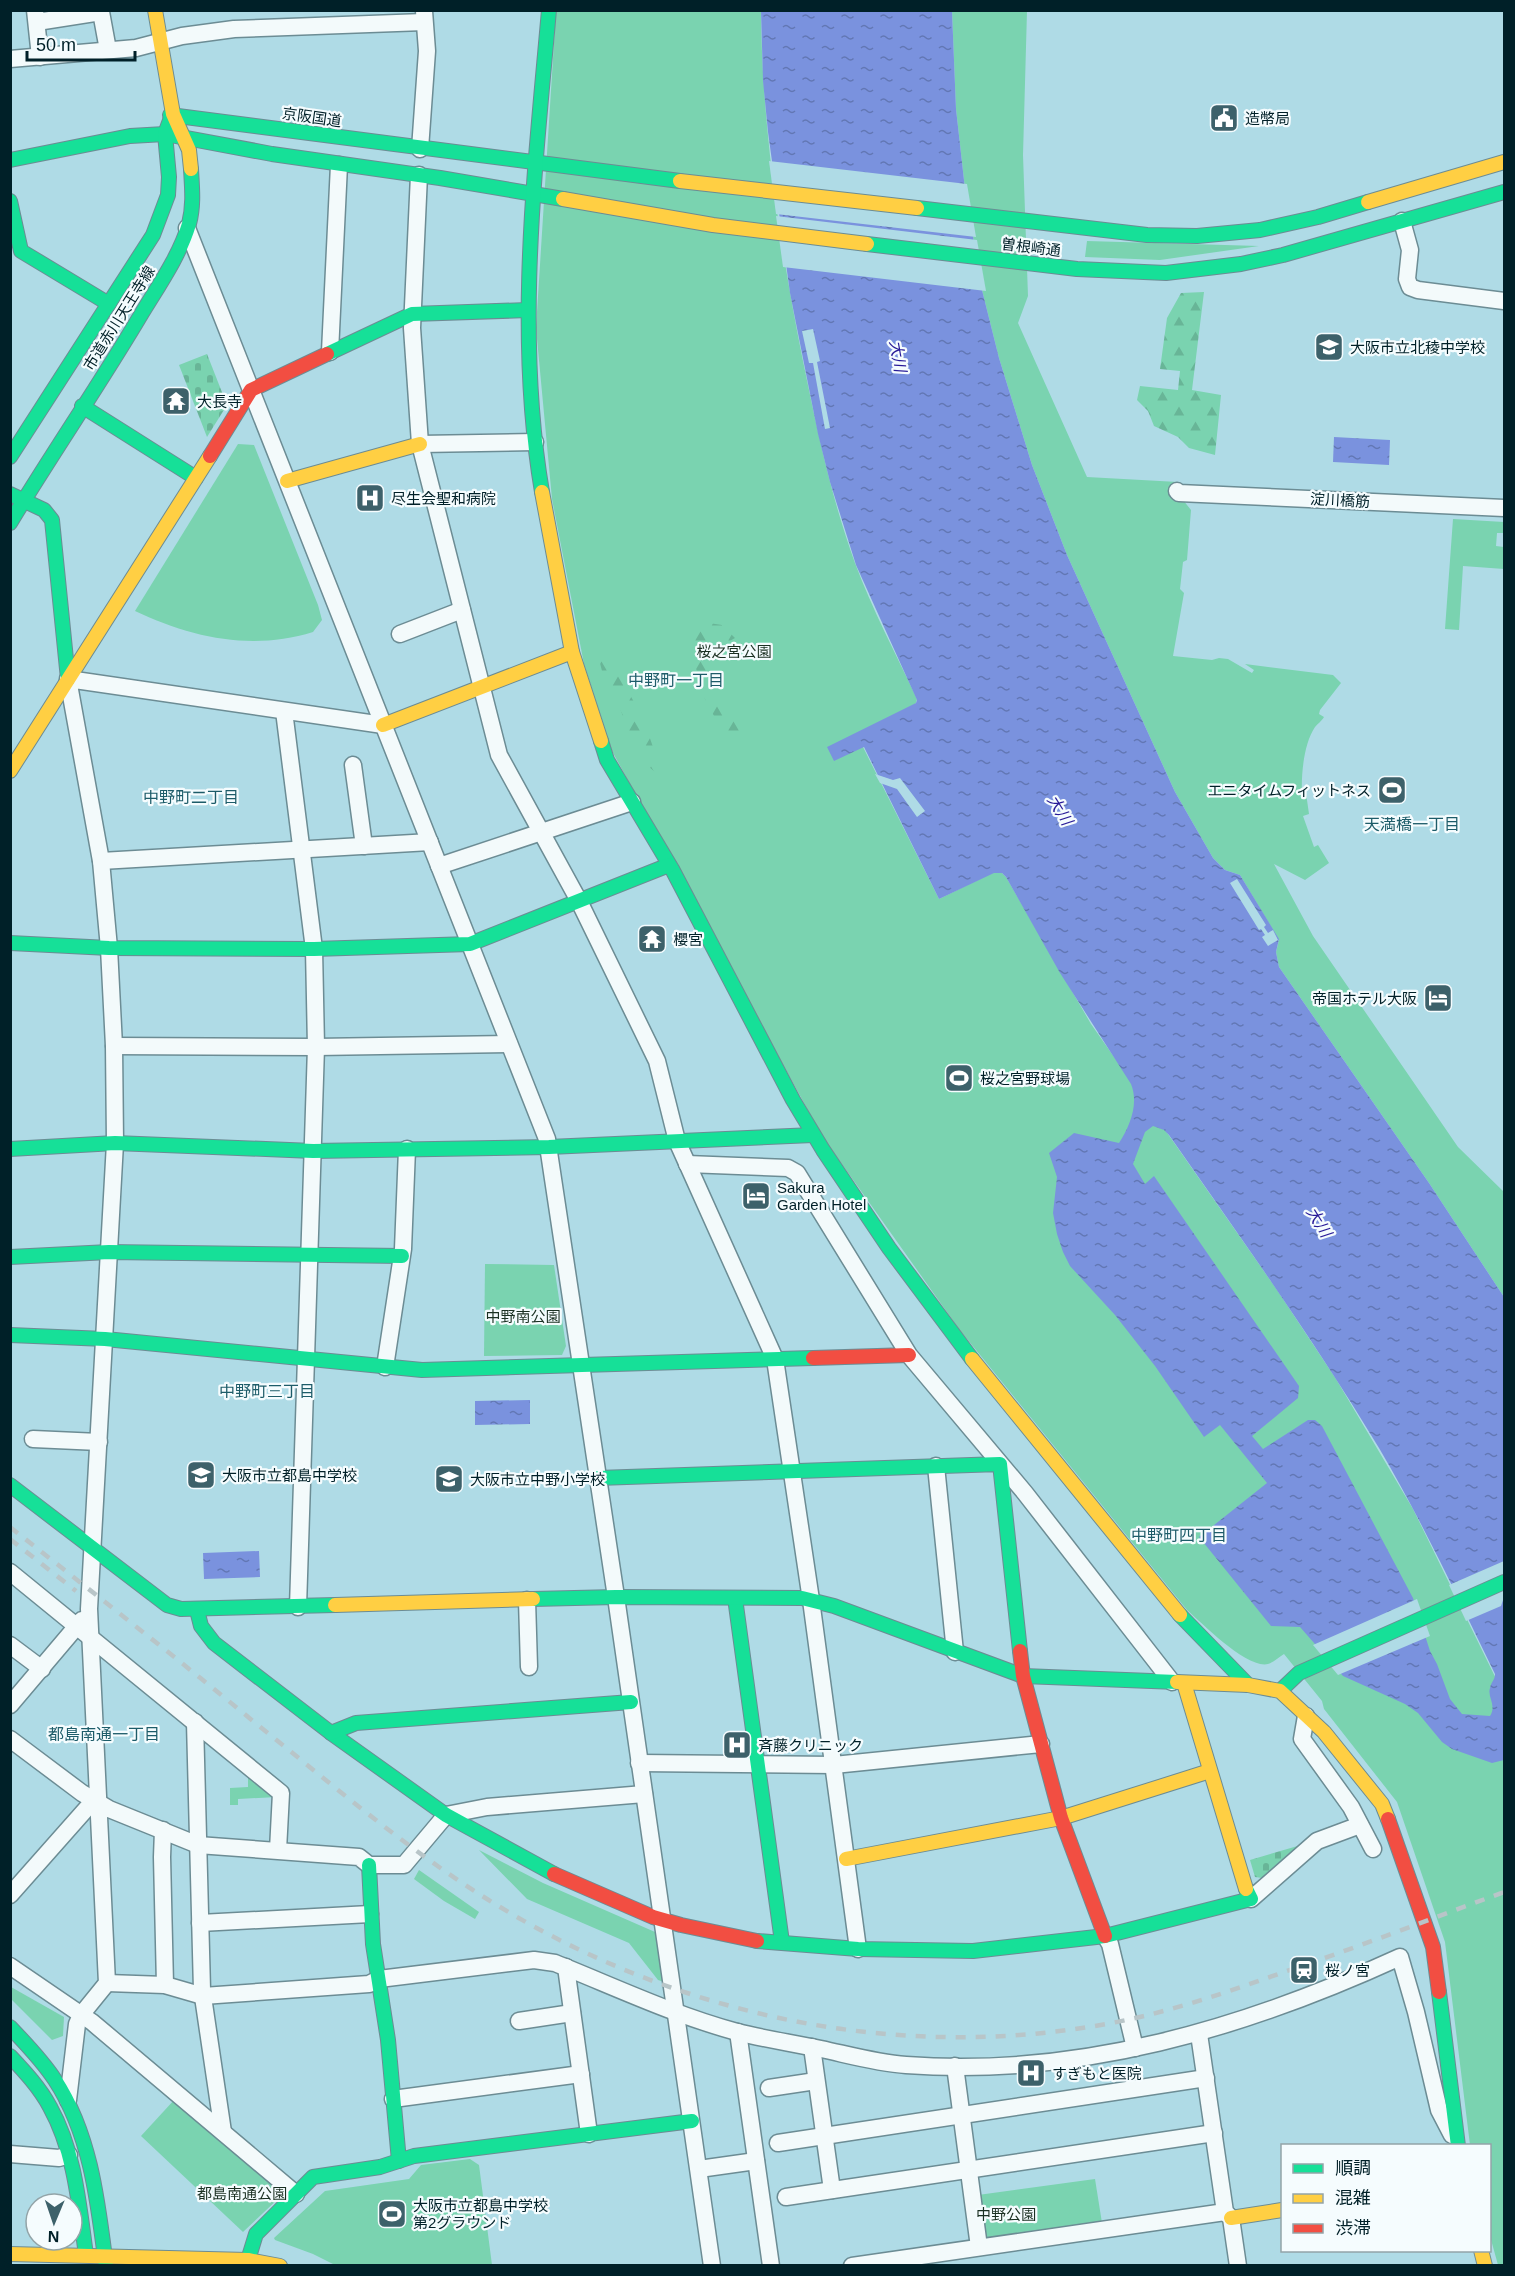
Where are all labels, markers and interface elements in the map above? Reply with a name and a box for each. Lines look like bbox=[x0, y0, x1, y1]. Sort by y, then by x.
scale bar bbox=[27, 24, 135, 62]
text: 50 m bbox=[36, 35, 76, 55]
public building icon: 造幣局 bbox=[1208, 102, 1240, 134]
street label: 京阪国道 bbox=[281, 104, 343, 130]
place label: 造幣局 bbox=[1245, 110, 1290, 127]
street label: 曽根崎通 bbox=[1000, 235, 1062, 259]
street label: 市道赤川天王寺線 bbox=[80, 263, 158, 373]
school or university icon: 大阪市立北稜中学校 bbox=[1313, 331, 1345, 363]
water label: 大川 bbox=[887, 339, 909, 375]
place label: 大阪市立北稜中学校 bbox=[1350, 339, 1485, 356]
temple icon: 大長寺 bbox=[160, 385, 192, 417]
place label: 大長寺 bbox=[197, 393, 242, 410]
hospital icon: 尽生会聖和病院 bbox=[354, 482, 386, 514]
place label: 尽生会聖和病院 bbox=[391, 490, 496, 507]
street label: 淀川橋筋 bbox=[1310, 490, 1370, 510]
park label: 桜之宮公園 bbox=[696, 643, 772, 660]
district label: 中野町一丁目 bbox=[628, 672, 724, 689]
sports icon: エニタイムフィットネス bbox=[1376, 774, 1408, 806]
place label: エニタイムフィットネス bbox=[1207, 782, 1371, 799]
district label: 中野町二丁目 bbox=[143, 789, 239, 806]
water label: 大川 bbox=[1044, 792, 1077, 830]
district label: 天満橋一丁目 bbox=[1364, 816, 1460, 833]
temple icon: 櫻宮 bbox=[636, 923, 668, 955]
place label: 櫻宮 bbox=[673, 931, 703, 948]
hotel icon: 帝国ホテル大阪 bbox=[1422, 982, 1454, 1014]
place label: 帝国ホテル大阪 bbox=[1312, 990, 1417, 1007]
sports icon: 桜之宮野球場 bbox=[943, 1062, 975, 1094]
place label: 桜之宮野球場 bbox=[980, 1070, 1070, 1087]
place label: Sakura Garden Hotel bbox=[777, 1179, 866, 1213]
hotel icon: Sakura Garden Hotel bbox=[740, 1180, 772, 1212]
water label: 大川 bbox=[1303, 1204, 1336, 1242]
park label: 中野南公園 bbox=[485, 1308, 561, 1325]
district label: 中野町三丁目 bbox=[219, 1383, 315, 1400]
school or university icon: 大阪市立都島中学校 bbox=[185, 1459, 217, 1491]
school or university icon: 大阪市立中野小学校 bbox=[433, 1463, 465, 1495]
place label: 大阪市立都島中学校 bbox=[222, 1467, 357, 1484]
place label: 大阪市立中野小学校 bbox=[470, 1471, 605, 1488]
district label: 中野町四丁目 bbox=[1131, 1527, 1227, 1544]
district label: 都島南通一丁目 bbox=[48, 1726, 160, 1743]
hospital icon: 斉藤クリニック bbox=[721, 1729, 753, 1761]
place label: 斉藤クリニック bbox=[758, 1737, 863, 1754]
station icon: 桜ノ宮 bbox=[1288, 1954, 1320, 1986]
place label: 桜ノ宮 bbox=[1325, 1962, 1370, 1979]
hospital icon: すぎもと医院 bbox=[1015, 2057, 1047, 2089]
place label: すぎもと医院 bbox=[1052, 2065, 1142, 2082]
legend bbox=[1281, 2144, 1491, 2252]
text: 順調 bbox=[1335, 2158, 1371, 2178]
park label: 都島南通公園 bbox=[197, 2185, 287, 2202]
text: 混雑 bbox=[1335, 2188, 1371, 2208]
north arrow bbox=[24, 2192, 84, 2252]
place label: 大阪市立都島中学校 第2グラウンド bbox=[413, 2197, 548, 2231]
sports icon: 大阪市立都島中学校 第2グラウンド bbox=[376, 2198, 408, 2230]
park label: 中野公園 bbox=[976, 2206, 1036, 2223]
text: 渋滞 bbox=[1335, 2218, 1371, 2238]
text: N bbox=[47, 2228, 60, 2245]

